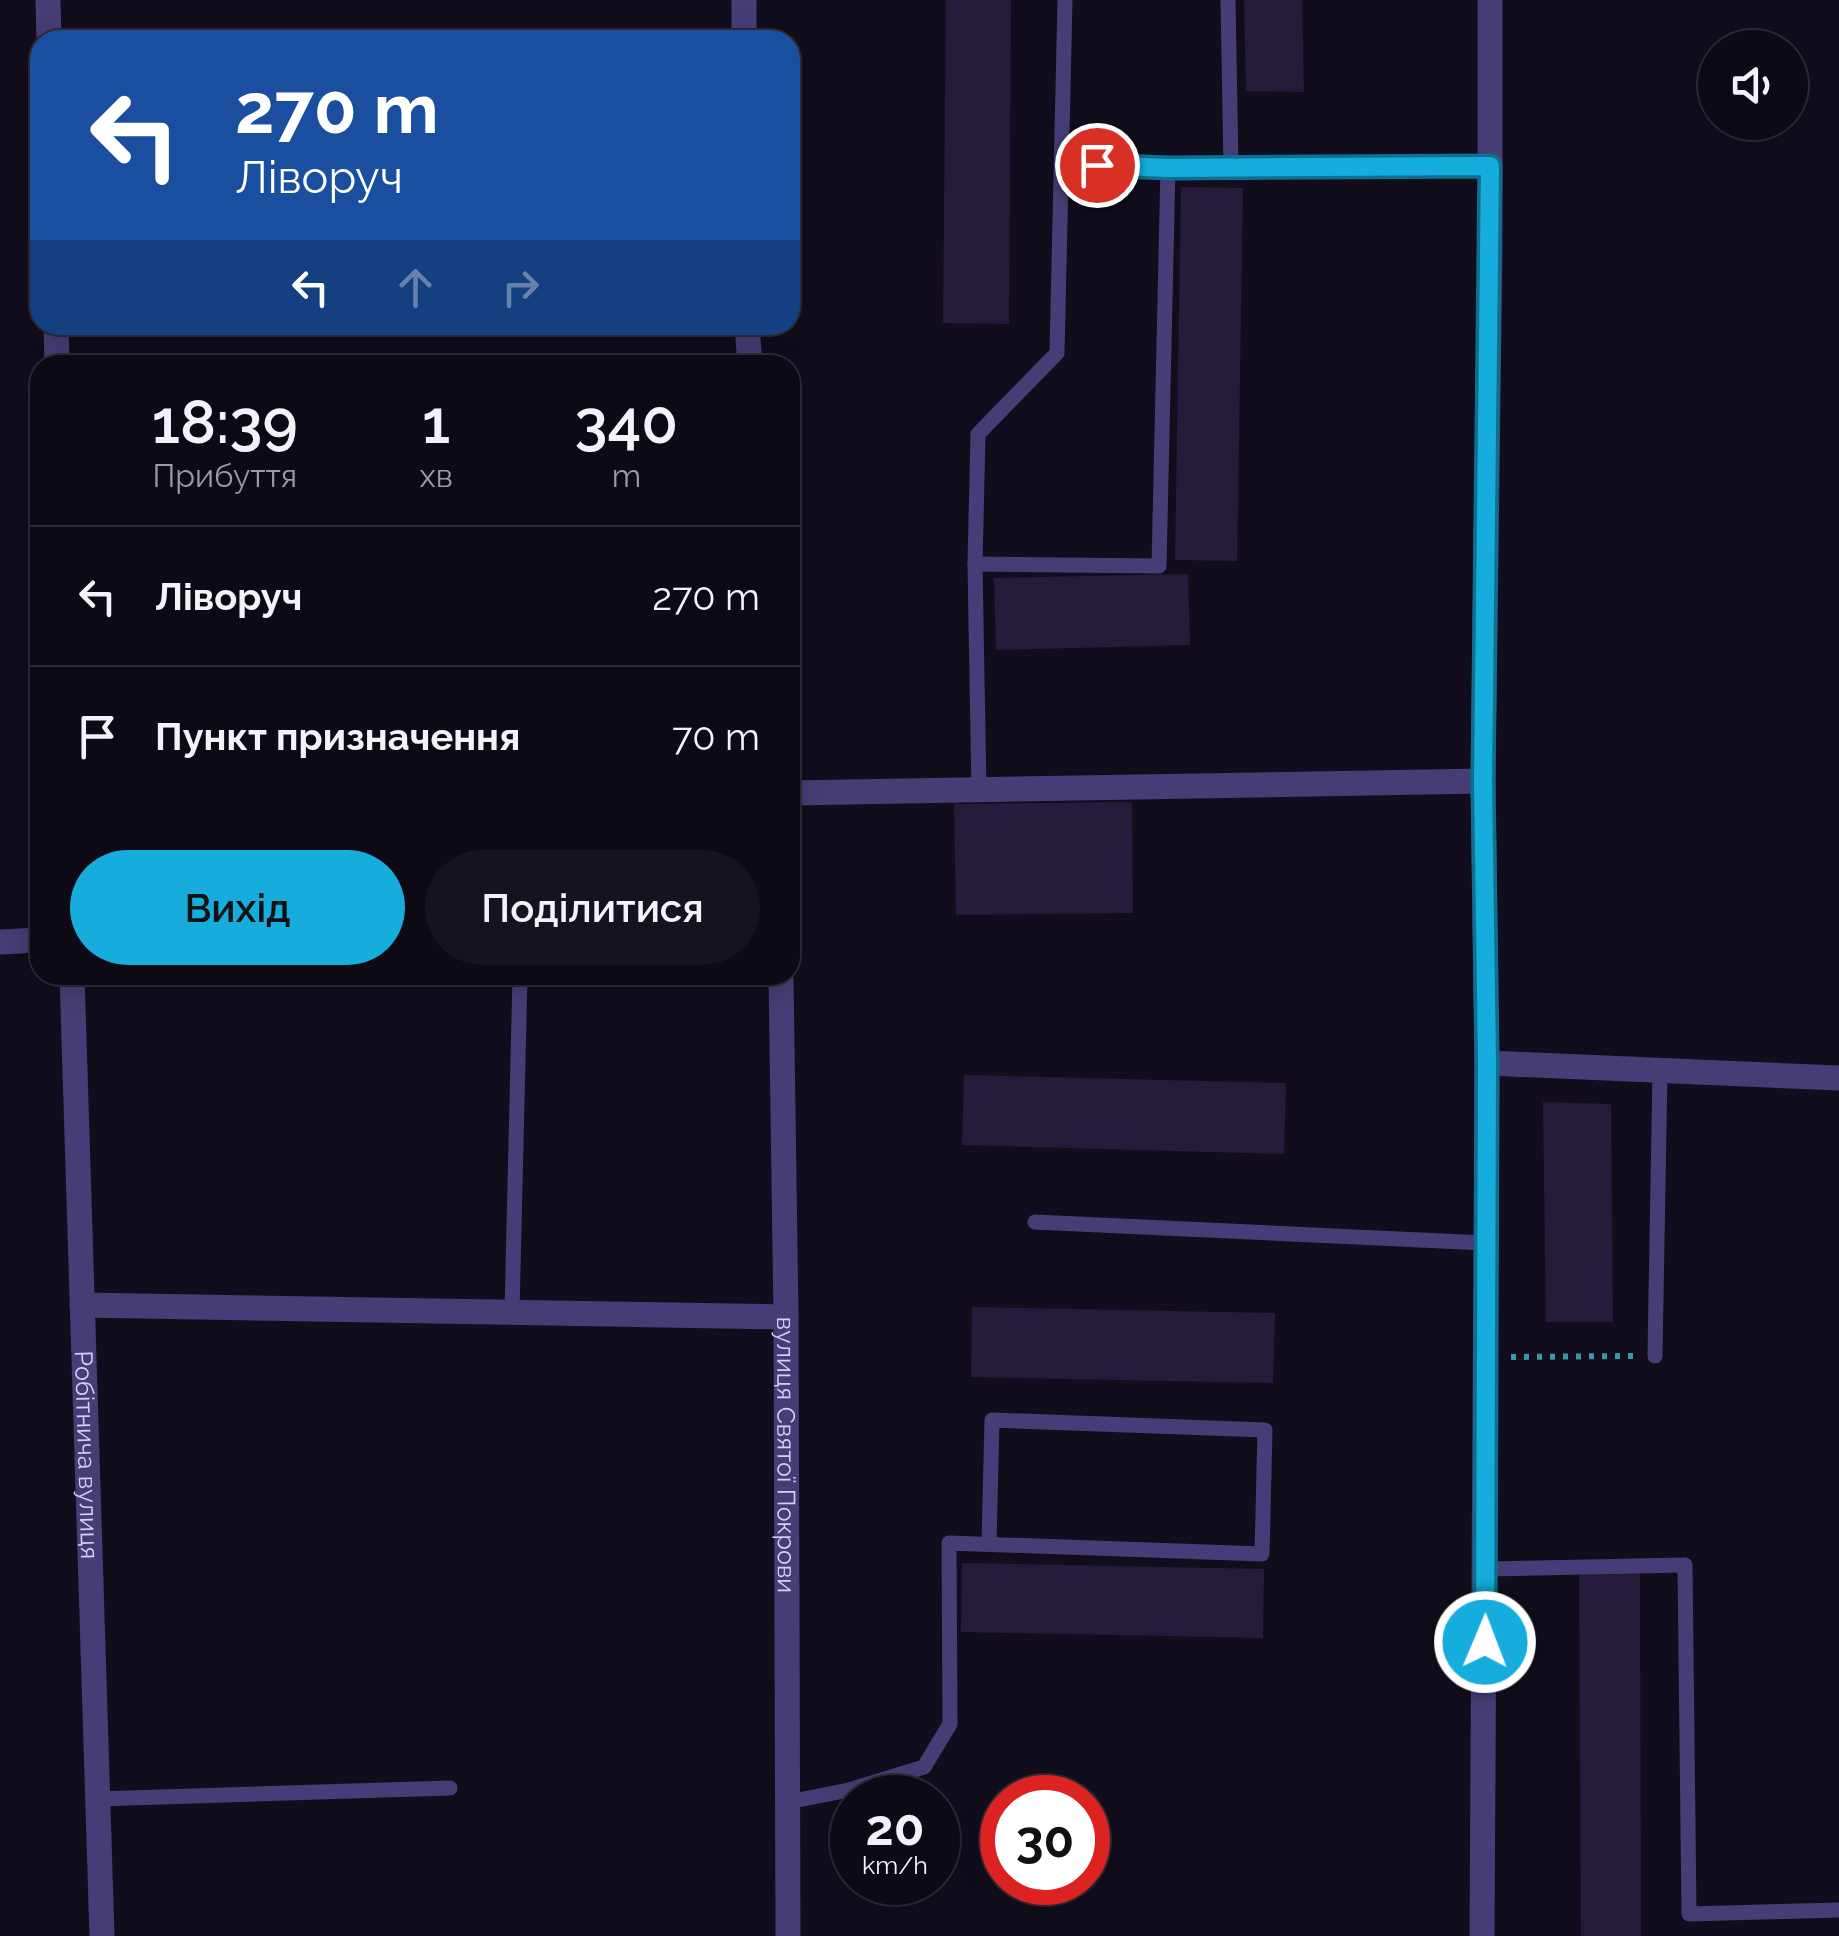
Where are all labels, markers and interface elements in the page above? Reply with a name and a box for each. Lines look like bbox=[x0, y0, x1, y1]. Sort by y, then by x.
map controls bbox=[1698, 30, 1808, 140]
button: sound bbox=[1698, 30, 1808, 140]
text: 270 m bbox=[235, 67, 439, 149]
icon: left bbox=[70, 70, 200, 200]
pin bbox=[1055, 123, 1140, 208]
icon: arrive bbox=[1070, 138, 1125, 193]
text: Ліворуч bbox=[235, 151, 403, 204]
icon: left bbox=[283, 260, 338, 315]
icon: ahead bbox=[388, 260, 443, 315]
icon: right bbox=[493, 260, 548, 315]
text: 18:39 bbox=[152, 387, 298, 457]
text: 1 bbox=[422, 387, 450, 457]
text: 340 bbox=[575, 387, 678, 457]
text: Прибуття bbox=[152, 457, 297, 494]
text: хв bbox=[420, 457, 453, 494]
text: m bbox=[612, 457, 641, 494]
icon: left bbox=[70, 569, 125, 624]
text: Ліворуч bbox=[155, 574, 302, 619]
text: 270 m bbox=[652, 574, 760, 619]
icon: arrive bbox=[70, 709, 125, 764]
text: Пункт призначення bbox=[155, 714, 520, 759]
text: 70 m bbox=[672, 714, 760, 759]
button: Вихід bbox=[70, 850, 405, 965]
button: Поділитися bbox=[425, 850, 760, 965]
street label: вулиця Святої Покрови bbox=[771, 1317, 802, 1593]
street label: Робітнича вулиця bbox=[69, 1350, 105, 1560]
position arrow bbox=[1433, 1590, 1537, 1694]
speed limit sign: 30 bbox=[980, 1775, 1110, 1905]
text: 20 bbox=[866, 1798, 924, 1857]
text: km/h bbox=[862, 1850, 928, 1880]

